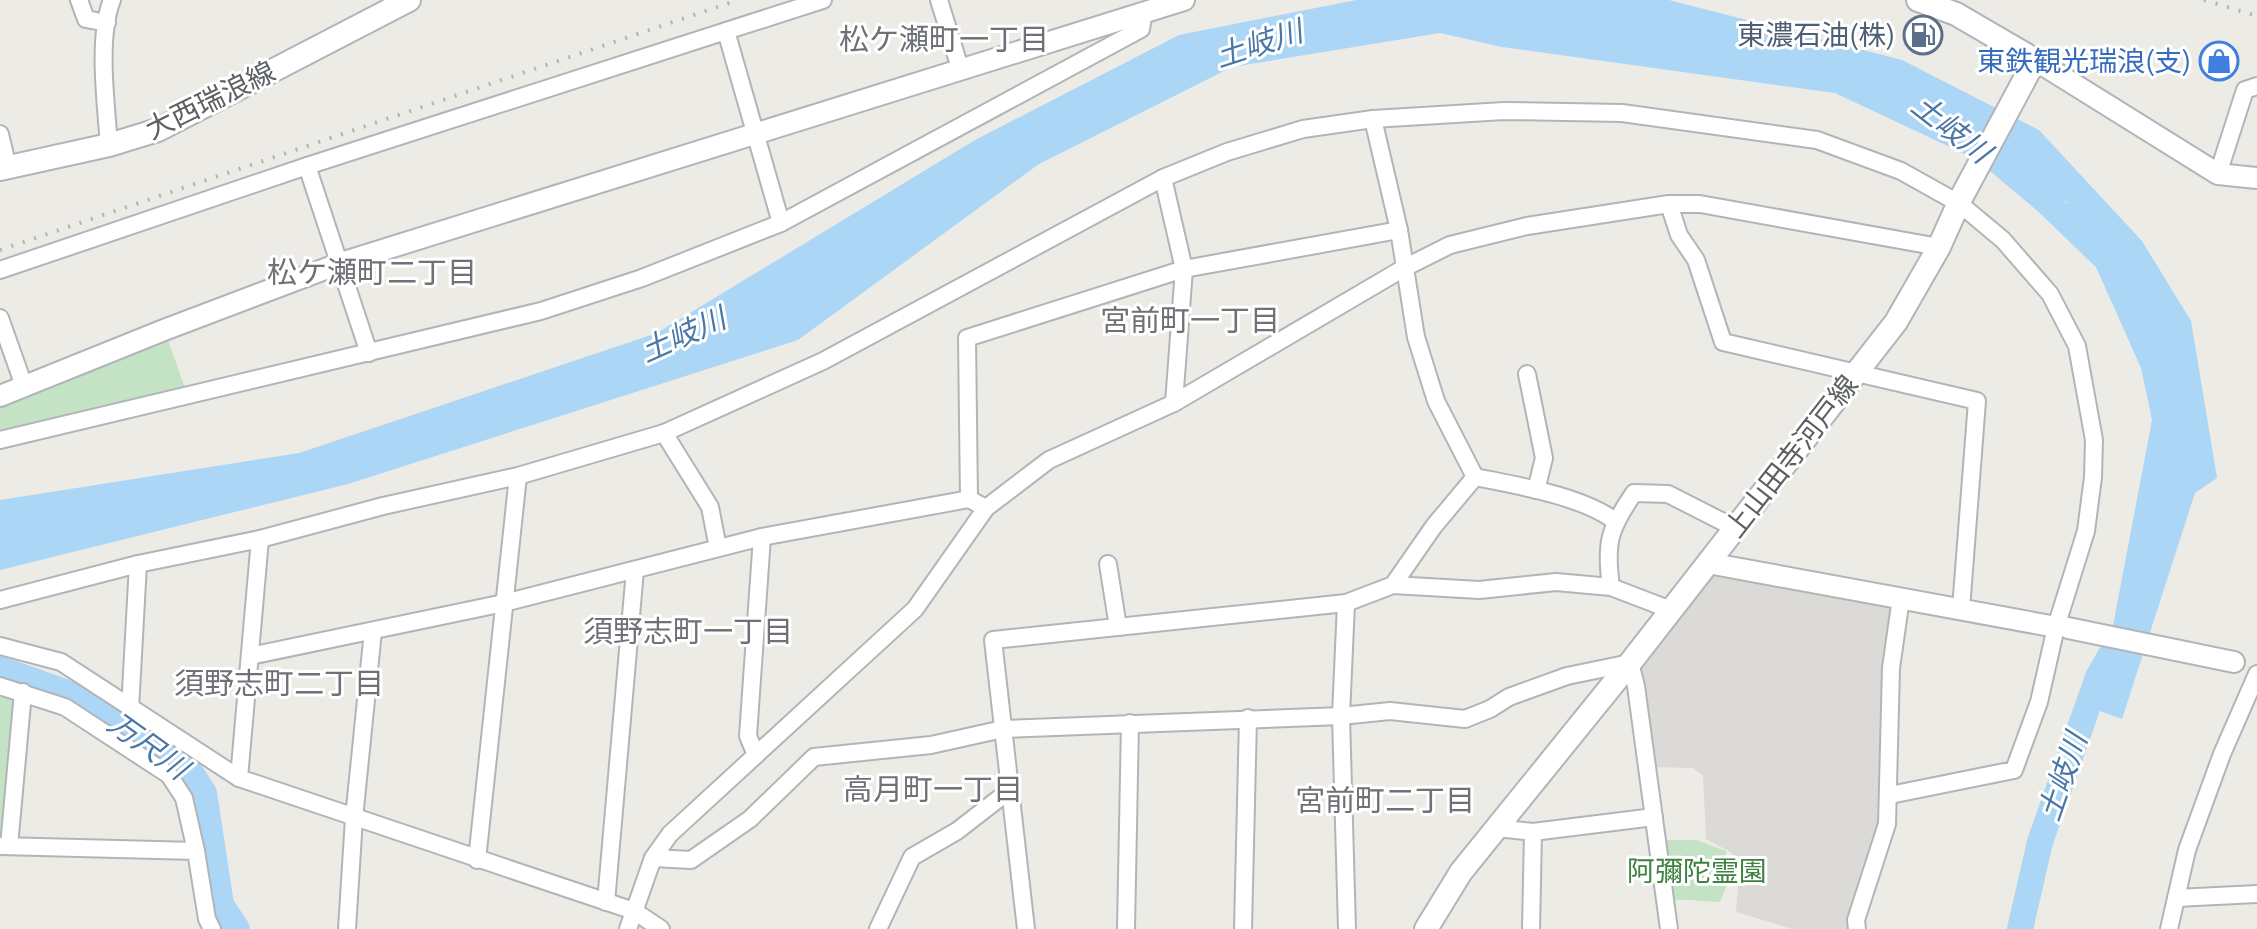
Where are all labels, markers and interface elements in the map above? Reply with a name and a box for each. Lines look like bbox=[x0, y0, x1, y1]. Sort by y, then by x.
water label: 土岐川 bbox=[1211, 12, 1310, 73]
fuel station icon: 東濃石油(株) bbox=[1902, 14, 1944, 56]
place label: 東濃石油(株) bbox=[1737, 19, 1895, 51]
district label: 松ケ瀬町一丁目 bbox=[839, 22, 1049, 56]
shop icon: 東鉄観光瑞浪(支) bbox=[2198, 40, 2240, 82]
place label: 東鉄観光瑞浪(支) bbox=[1977, 45, 2191, 77]
street label: 大西瑞浪線 bbox=[140, 55, 279, 144]
water label: 土岐川 bbox=[1906, 87, 2000, 171]
district label: 松ケ瀬町二丁目 bbox=[267, 255, 477, 289]
water label: 土岐川 bbox=[635, 299, 733, 368]
district label: 宮前町一丁目 bbox=[1100, 303, 1280, 337]
street label: 上山田寺河戸線 bbox=[1718, 369, 1863, 542]
district label: 須野志町一丁目 bbox=[583, 614, 793, 648]
district label: 須野志町二丁目 bbox=[174, 666, 384, 700]
water label: 万尺川 bbox=[102, 705, 197, 787]
water label: 土岐川 bbox=[2031, 726, 2094, 825]
district label: 高月町一丁目 bbox=[843, 772, 1023, 806]
district label: 宮前町二丁目 bbox=[1295, 783, 1475, 817]
park label: 阿彌陀霊園 bbox=[1627, 855, 1767, 886]

